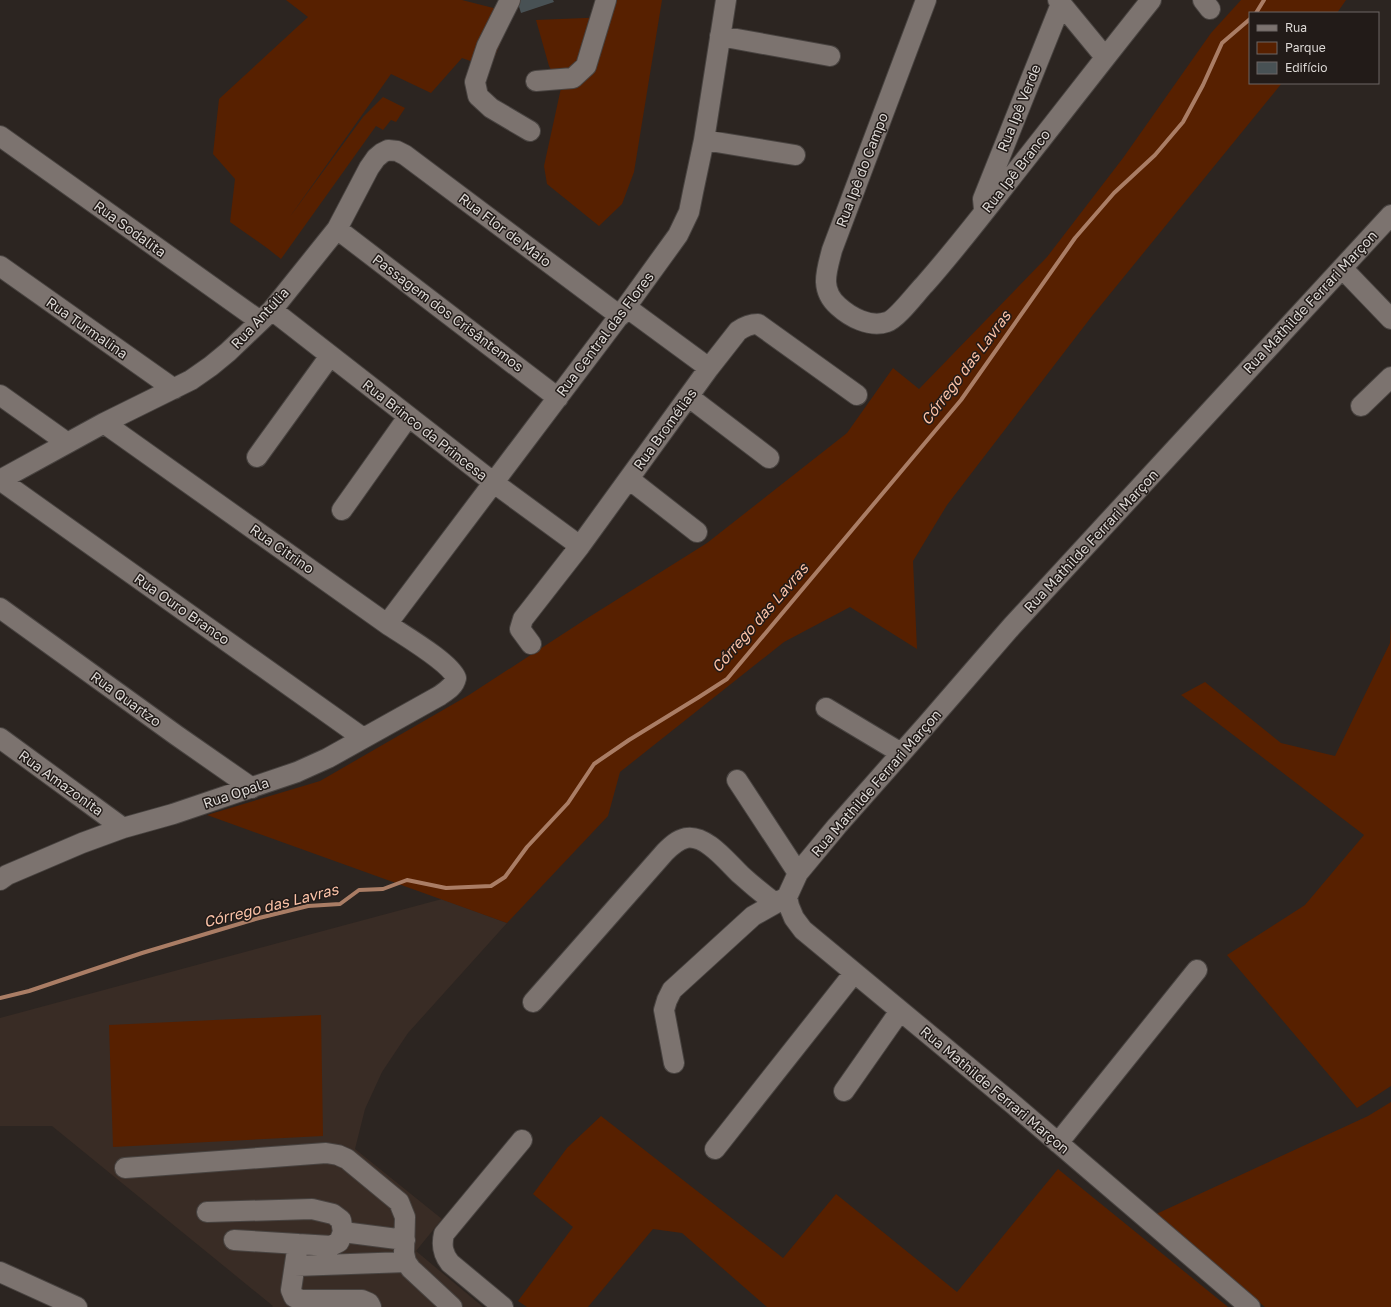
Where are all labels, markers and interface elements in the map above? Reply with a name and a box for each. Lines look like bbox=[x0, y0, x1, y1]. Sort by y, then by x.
legend bbox=[1249, 12, 1379, 84]
text: Rua bbox=[1285, 20, 1307, 35]
text: Parque bbox=[1285, 40, 1326, 55]
text: Edifício bbox=[1285, 60, 1327, 75]
street label: Rua Ipê Verde bbox=[993, 62, 1044, 154]
street label: Rua Ipê do Campo bbox=[832, 110, 891, 229]
street label: Rua Ipê Branco bbox=[978, 126, 1053, 216]
street label: Rua Flor de Maio bbox=[456, 189, 555, 270]
street label: Rua Sodalita bbox=[91, 197, 170, 260]
street label: Rua Mathilde Ferrari Marçon bbox=[1239, 227, 1380, 377]
street label: Passagem dos Crisântemos bbox=[369, 250, 527, 375]
street label: Rua Central das Flores bbox=[552, 268, 657, 399]
street label: Rua Antúlia bbox=[227, 284, 292, 352]
street label: Rua Turmalina bbox=[43, 293, 131, 362]
water label: Córrego das Lavras bbox=[916, 306, 1015, 429]
street label: Rua Brinco da Princesa bbox=[359, 376, 491, 484]
street label: Rua Bromélias bbox=[629, 385, 700, 473]
street label: Rua Mathilde Ferrari Marçon bbox=[1020, 466, 1161, 616]
street label: Rua Citrino bbox=[247, 520, 318, 577]
water label: Córrego das Lavras bbox=[707, 558, 813, 676]
street label: Rua Ouro Branco bbox=[131, 569, 233, 648]
street label: Rua Quartzo bbox=[88, 667, 165, 730]
street label: Rua Mathilde Ferrari Marçon bbox=[807, 706, 944, 860]
street label: Rua Amazonita bbox=[16, 746, 107, 819]
street label: Rua Opala bbox=[201, 773, 271, 812]
water label: Córrego das Lavras bbox=[202, 879, 341, 931]
street label: Rua Mathilde Ferrari Marçon bbox=[917, 1022, 1073, 1157]

